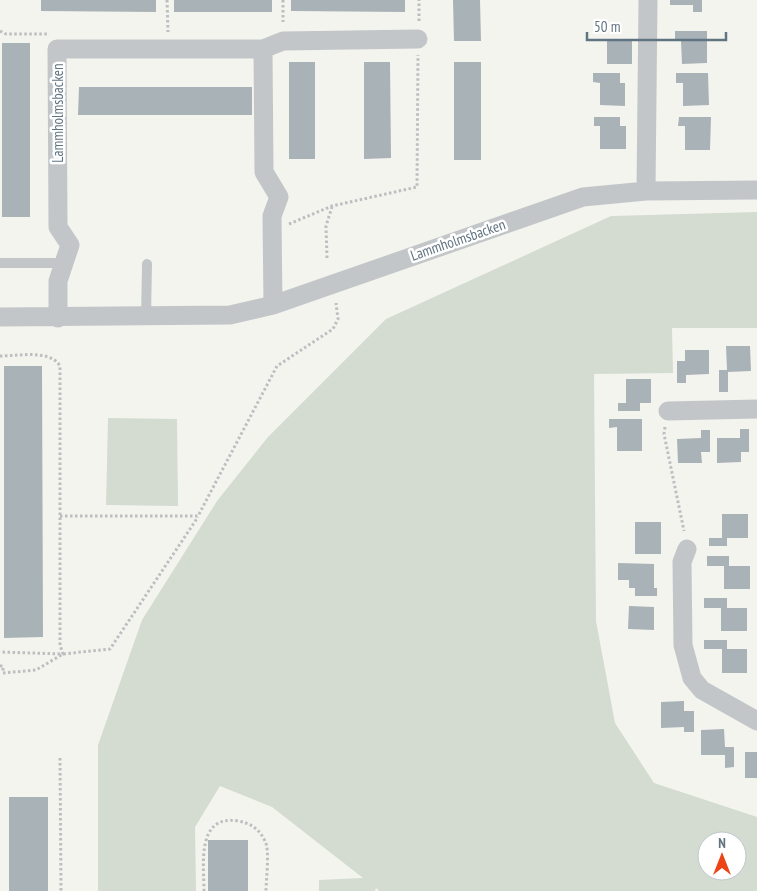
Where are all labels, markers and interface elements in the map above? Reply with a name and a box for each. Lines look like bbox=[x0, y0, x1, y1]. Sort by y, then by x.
scale bar bbox=[587, 10, 726, 42]
text: 50 m bbox=[594, 17, 620, 36]
street label: Lammholmsbacken bbox=[48, 63, 67, 163]
street label: Lammholmsbacken bbox=[408, 214, 508, 265]
north arrow bbox=[697, 831, 747, 881]
text: N bbox=[718, 834, 726, 852]

